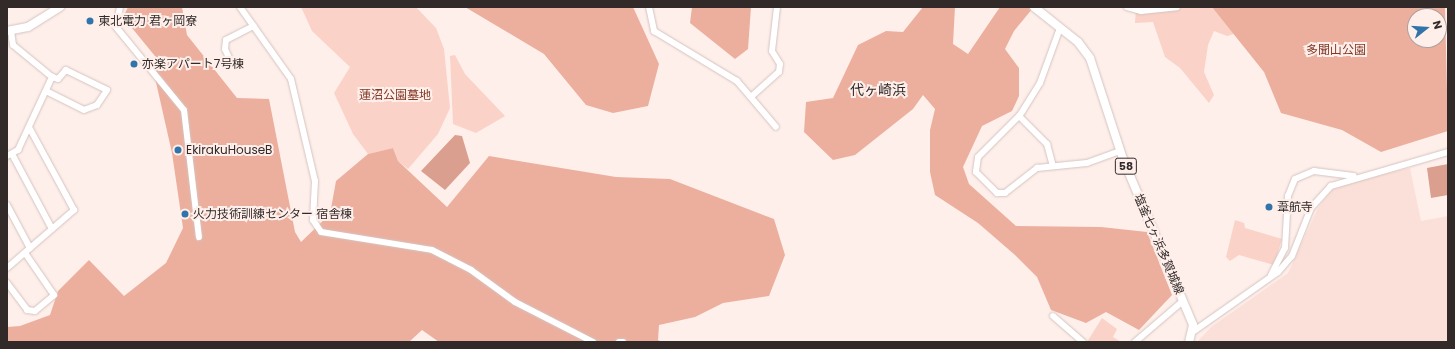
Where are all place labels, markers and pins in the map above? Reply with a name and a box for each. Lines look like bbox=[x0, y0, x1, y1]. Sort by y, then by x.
place label: 東北電力 君ヶ岡寮 bbox=[98, 14, 197, 28]
marker: 東北電力 君ヶ岡寮 bbox=[85, 16, 95, 26]
place label: 亦楽アパート7号棟 bbox=[142, 57, 245, 71]
marker: 亦楽アパート7号棟 bbox=[129, 59, 139, 69]
place label: EkirakuHouseB bbox=[186, 143, 272, 157]
marker: EkirakuHouseB bbox=[173, 145, 183, 155]
place label: 葦航寺 bbox=[1277, 200, 1313, 214]
marker: 葦航寺 bbox=[1264, 202, 1274, 212]
place label: 火力技術訓練センター 宿舎棟 bbox=[193, 207, 352, 221]
marker: 火力技術訓練センター 宿舎棟 bbox=[180, 209, 190, 219]

